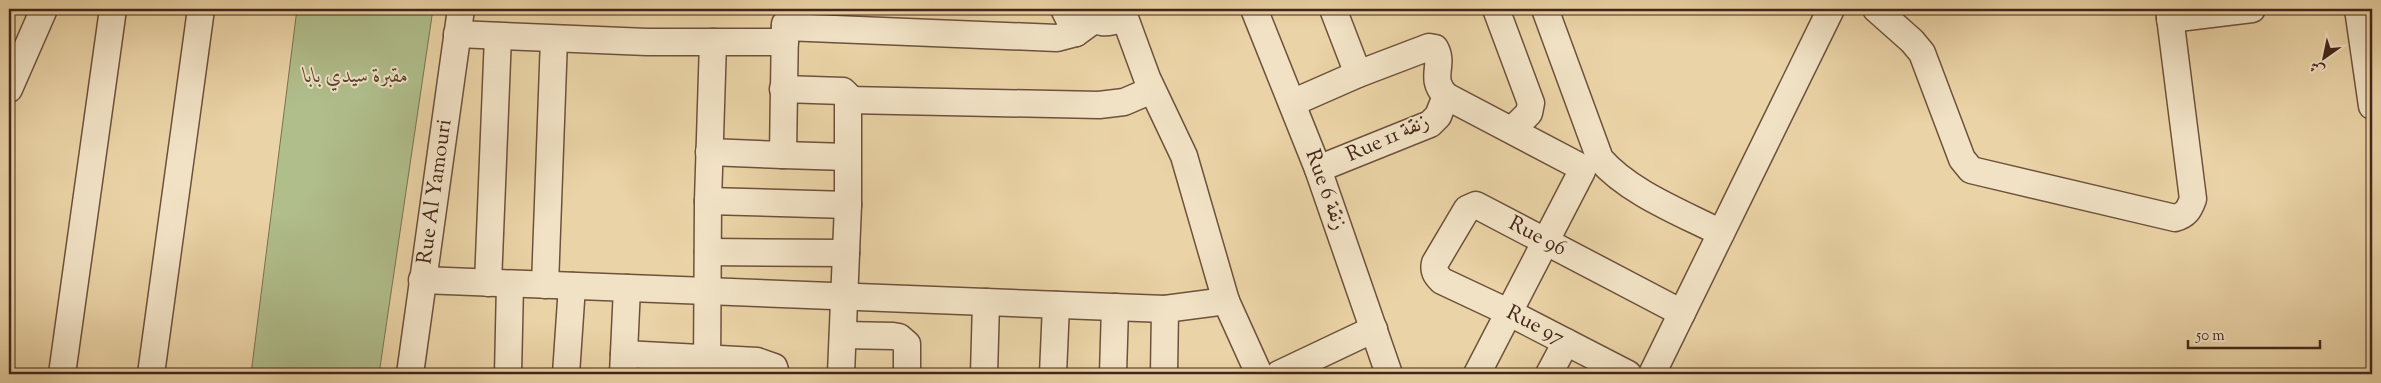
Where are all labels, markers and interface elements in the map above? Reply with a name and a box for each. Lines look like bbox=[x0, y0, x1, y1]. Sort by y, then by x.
north arrow bbox=[2298, 32, 2348, 82]
text: ش bbox=[2307, 55, 2329, 79]
park label: مقبرة سيدي بابا bbox=[302, 62, 408, 92]
street label: Rue 11 زنقة bbox=[1342, 107, 1434, 171]
street label: Rue Al Yamouri bbox=[410, 117, 460, 266]
street label: Rue 6 زنقة bbox=[1297, 145, 1353, 235]
street label: Rue 96 bbox=[1503, 209, 1571, 265]
street label: Rue 97 bbox=[1501, 299, 1570, 354]
scale bar bbox=[2188, 318, 2321, 350]
text: 50 m bbox=[2195, 326, 2225, 347]

